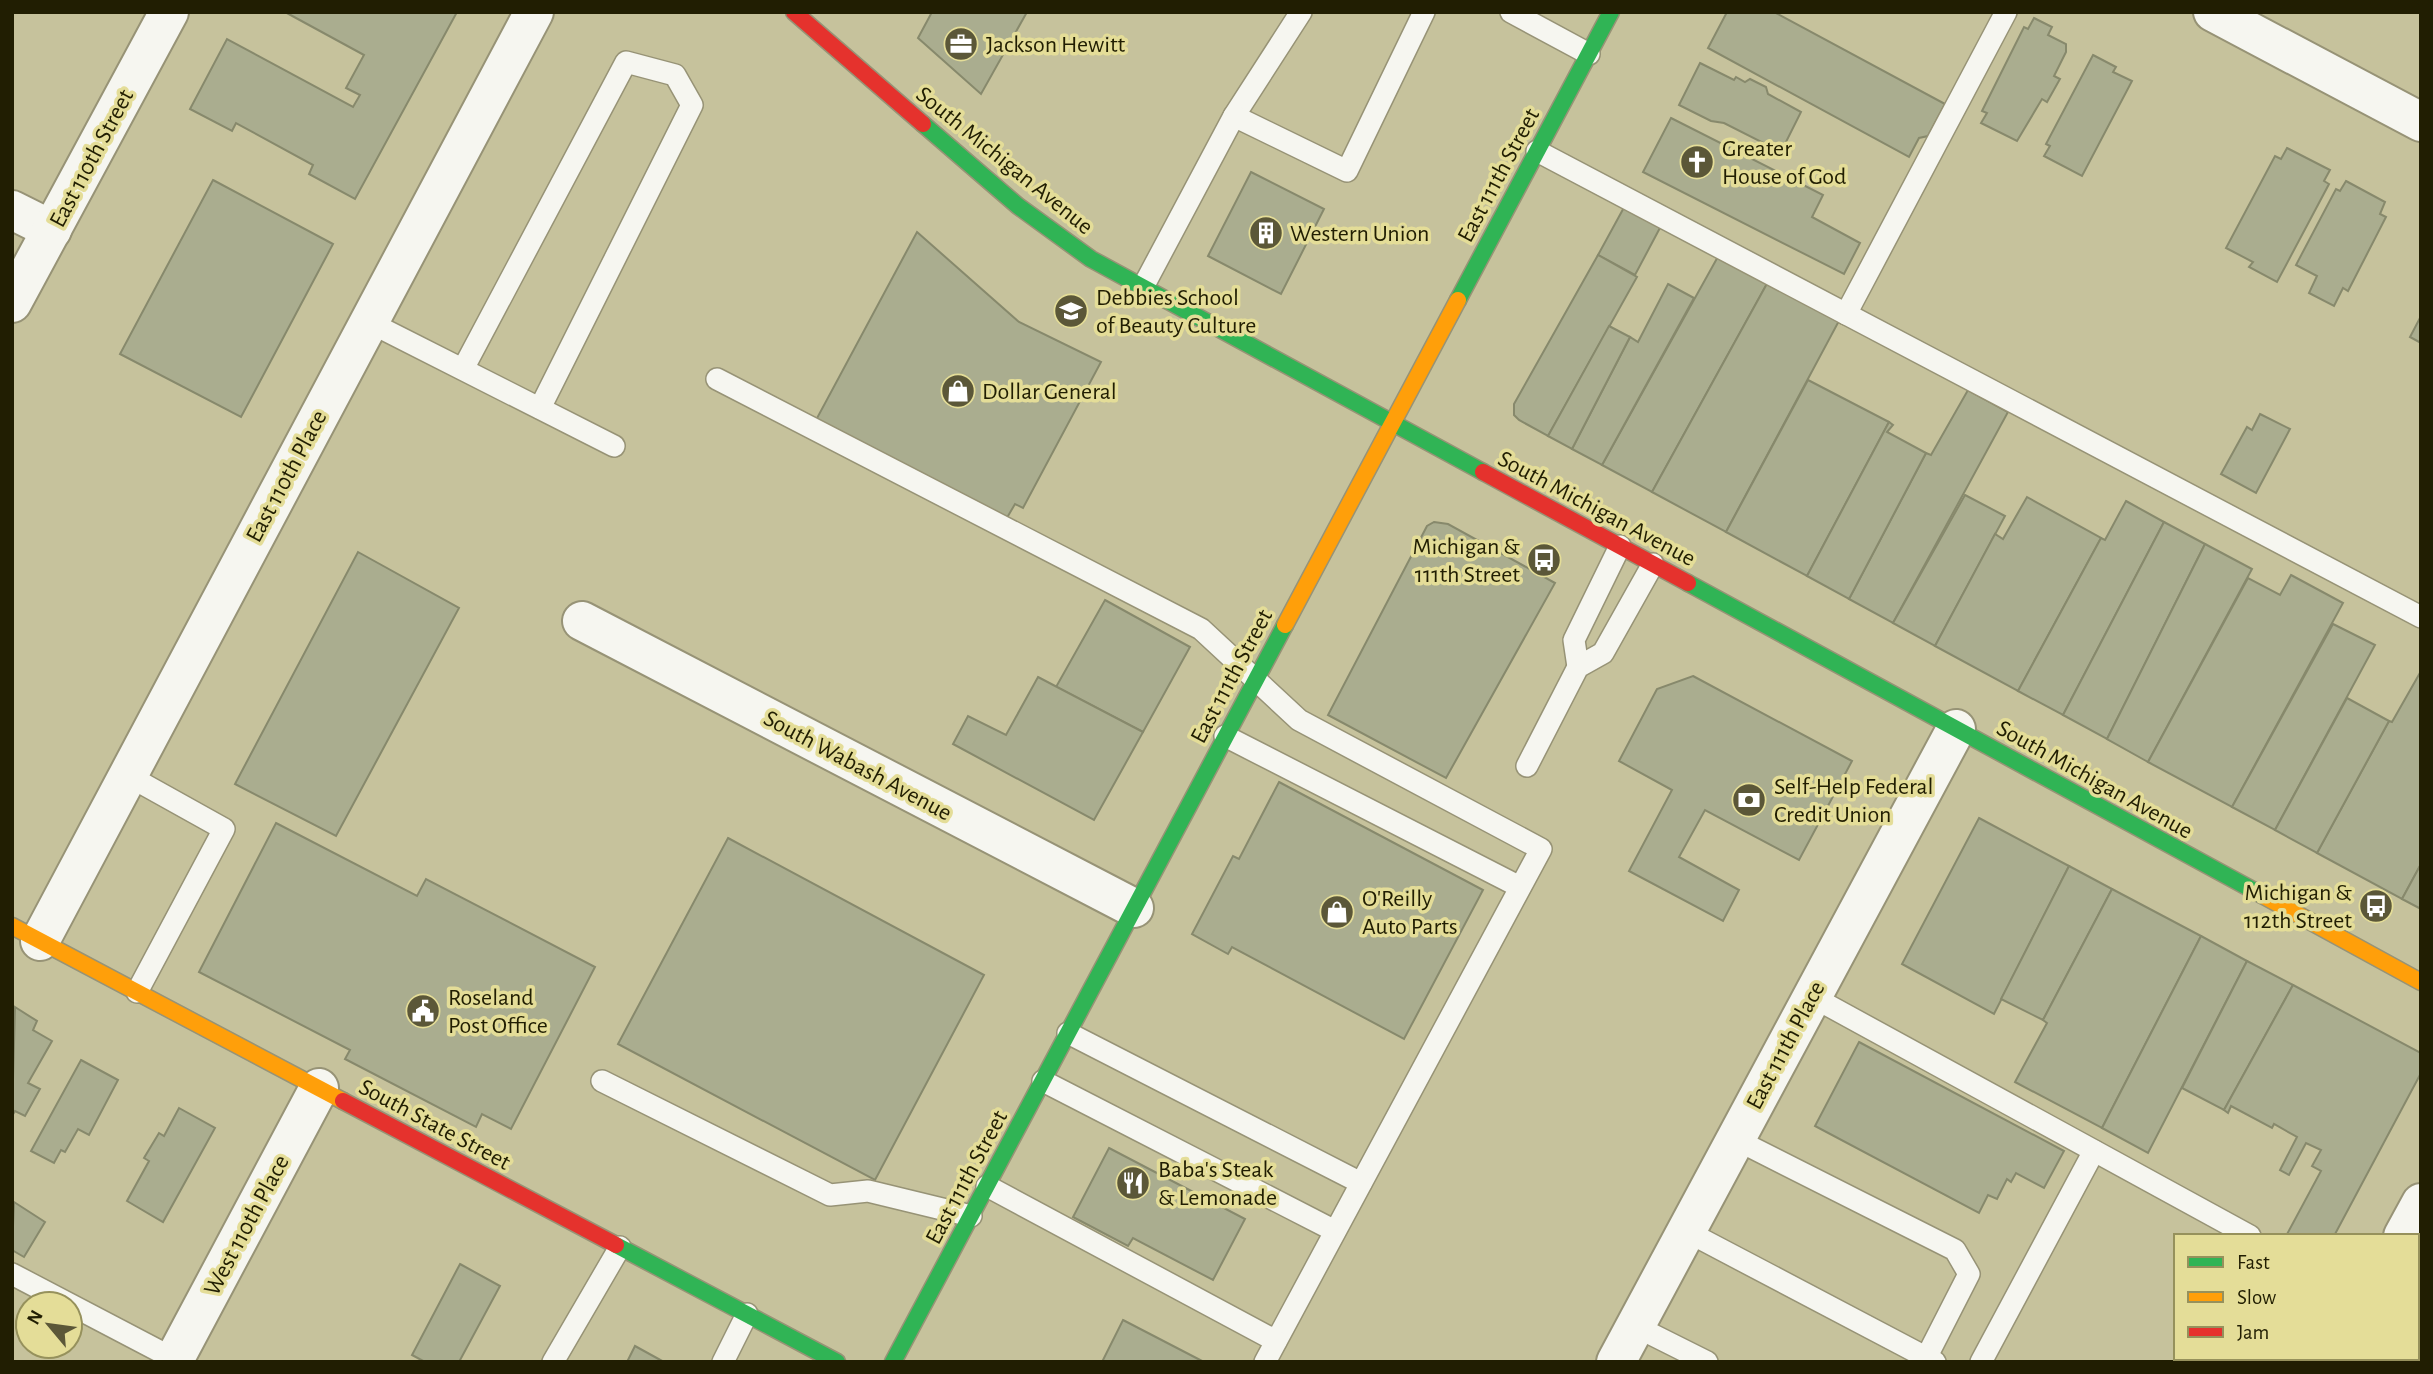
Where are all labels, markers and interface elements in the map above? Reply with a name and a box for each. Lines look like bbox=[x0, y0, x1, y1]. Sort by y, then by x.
office icon: Jackson Hewitt bbox=[942, 25, 980, 63]
place label: Jackson Hewitt bbox=[986, 33, 1126, 57]
street label: South Michigan Avenue bbox=[911, 82, 1097, 239]
street label: East 110th Street bbox=[46, 85, 138, 231]
street label: East 111th Street bbox=[1454, 104, 1544, 246]
place label: Greater House of God bbox=[1722, 137, 1847, 189]
church icon: Greater House of God bbox=[1678, 143, 1716, 181]
building icon: Western Union bbox=[1247, 214, 1285, 252]
place label: Western Union bbox=[1290, 222, 1429, 246]
place label: Debbies School of Beauty Culture bbox=[1096, 286, 1256, 338]
school or university icon: Debbies School of Beauty Culture bbox=[1052, 292, 1090, 330]
shop icon: Dollar General bbox=[939, 372, 977, 410]
place label: Dollar General bbox=[982, 380, 1117, 404]
street label: East 110th Place bbox=[242, 406, 332, 546]
street label: South Michigan Avenue bbox=[1494, 447, 1699, 571]
place label: Michigan & 111th Street bbox=[1413, 535, 1520, 587]
bus stop icon: Michigan & 111th Street bbox=[1525, 541, 1563, 579]
street label: East 111th Street bbox=[1187, 605, 1277, 747]
street label: South Wabash Avenue bbox=[760, 706, 955, 826]
street label: South Michigan Avenue bbox=[1993, 716, 2196, 844]
place label: Self-Help Federal Credit Union bbox=[1774, 775, 1934, 827]
bank icon: Self-Help Federal Credit Union bbox=[1730, 781, 1768, 819]
place label: Michigan & 112th Street bbox=[2244, 881, 2352, 933]
place label: O'Reilly Auto Parts bbox=[1362, 887, 1458, 939]
bus stop icon: Michigan & 112th Street bbox=[2357, 887, 2395, 925]
shop icon: O'Reilly Auto Parts bbox=[1318, 893, 1356, 931]
street label: East 111th Place bbox=[1742, 977, 1830, 1113]
place label: Roseland Post Office bbox=[448, 986, 548, 1038]
public building icon: Roseland Post Office bbox=[404, 992, 442, 1030]
street label: South State Street bbox=[355, 1075, 515, 1175]
street label: East 111th Street bbox=[922, 1106, 1012, 1248]
street label: West 110th Place bbox=[200, 1151, 294, 1300]
place label: Baba's Steak & Lemonade bbox=[1158, 1158, 1277, 1210]
restaurant icon: Baba's Steak & Lemonade bbox=[1114, 1164, 1152, 1202]
legend bbox=[2174, 1234, 2419, 1360]
text: Fast bbox=[2237, 1252, 2270, 1273]
text: Slow bbox=[2237, 1287, 2276, 1308]
north arrow bbox=[14, 1290, 84, 1360]
text: N bbox=[24, 1307, 47, 1328]
text: Jam bbox=[2237, 1322, 2269, 1343]

